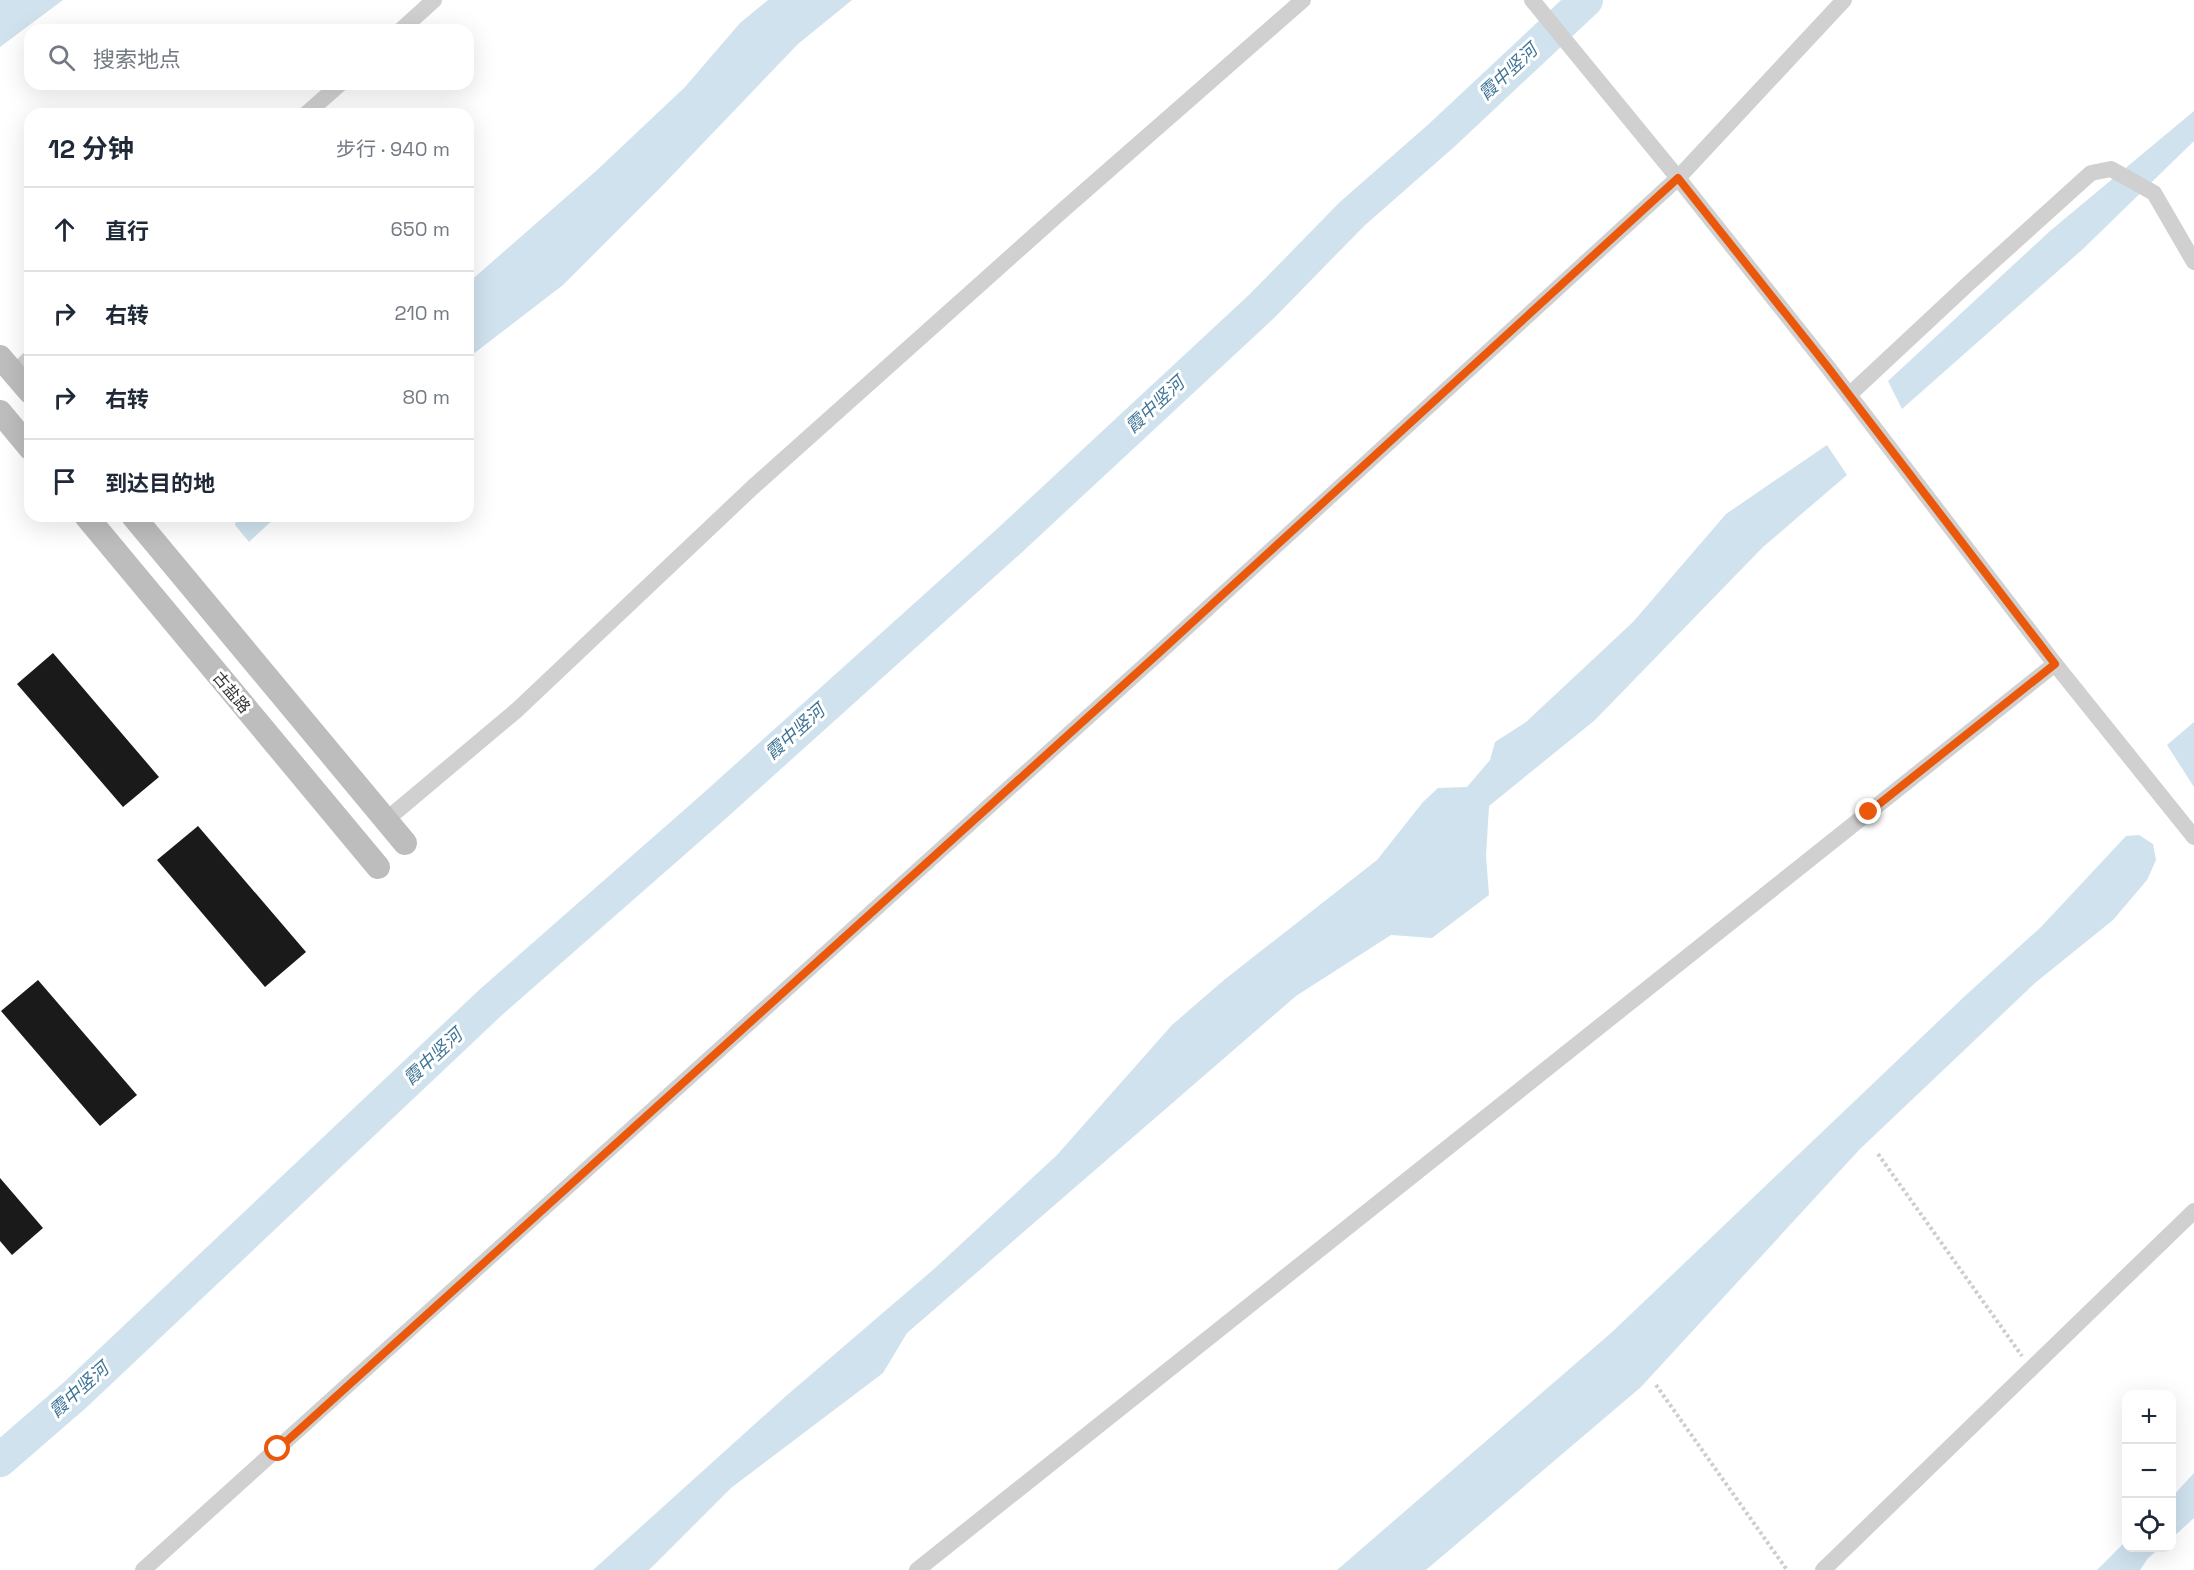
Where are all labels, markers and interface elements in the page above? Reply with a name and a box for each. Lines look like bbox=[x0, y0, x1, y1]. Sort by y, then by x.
search box bbox=[24, 24, 474, 90]
water label: 霞中竖河 bbox=[1473, 37, 1544, 105]
icon: search bbox=[45, 41, 78, 74]
text: 搜索地点 bbox=[93, 45, 181, 73]
text: 12 分钟 bbox=[48, 132, 134, 166]
text: 步行 · 940 m bbox=[336, 136, 450, 162]
icon: ahead bbox=[48, 213, 81, 246]
text: 650 m bbox=[391, 216, 450, 242]
text: 直行 bbox=[105, 217, 149, 245]
icon: right bbox=[48, 297, 81, 330]
text: 210 m bbox=[394, 300, 450, 326]
text: 右转 bbox=[105, 301, 149, 329]
water label: 霞中竖河 bbox=[1120, 370, 1191, 438]
icon: right bbox=[48, 381, 81, 414]
text: 80 m bbox=[402, 384, 450, 410]
text: 右转 bbox=[105, 385, 149, 413]
icon: arrive bbox=[48, 465, 81, 498]
text: 到达目的地 bbox=[105, 469, 215, 497]
street label: 古盐路 bbox=[208, 667, 255, 717]
water label: 霞中竖河 bbox=[760, 697, 831, 764]
route end bbox=[1855, 798, 1881, 824]
water label: 霞中竖河 bbox=[398, 1022, 469, 1090]
water label: 霞中竖河 bbox=[44, 1355, 115, 1422]
map controls bbox=[2122, 1390, 2176, 1552]
button: + bbox=[2122, 1390, 2176, 1444]
route start bbox=[264, 1435, 290, 1461]
button: − bbox=[2122, 1444, 2176, 1498]
button: locate bbox=[2122, 1498, 2176, 1552]

